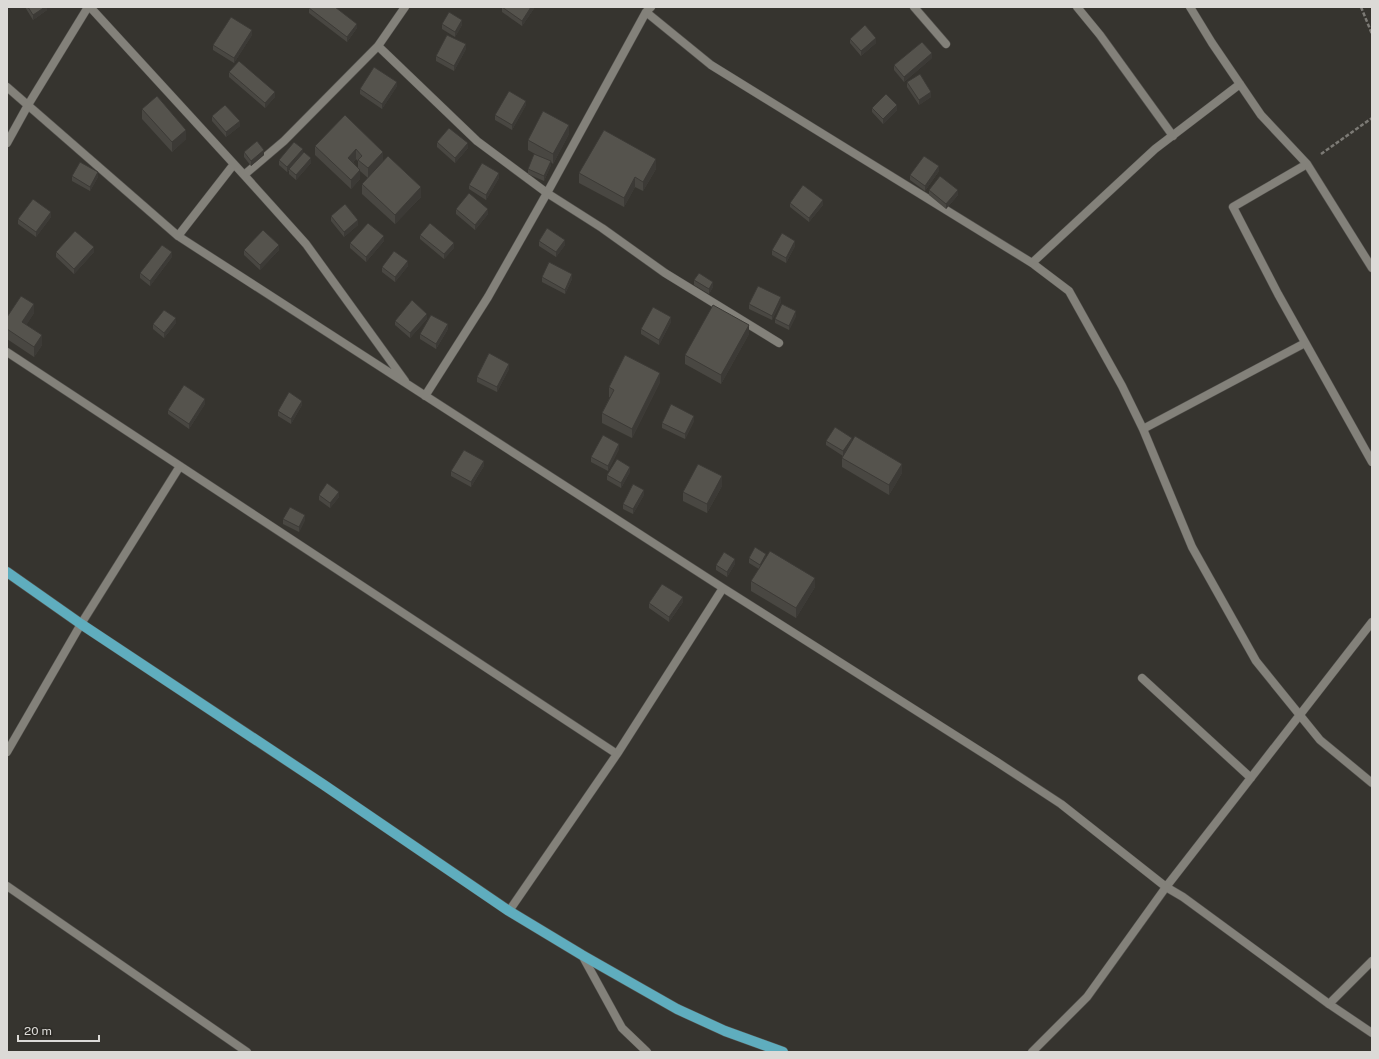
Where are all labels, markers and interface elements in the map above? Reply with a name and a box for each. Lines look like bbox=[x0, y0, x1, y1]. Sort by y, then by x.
scale bar bbox=[18, 1017, 99, 1043]
text: 20 m bbox=[24, 1024, 52, 1038]

